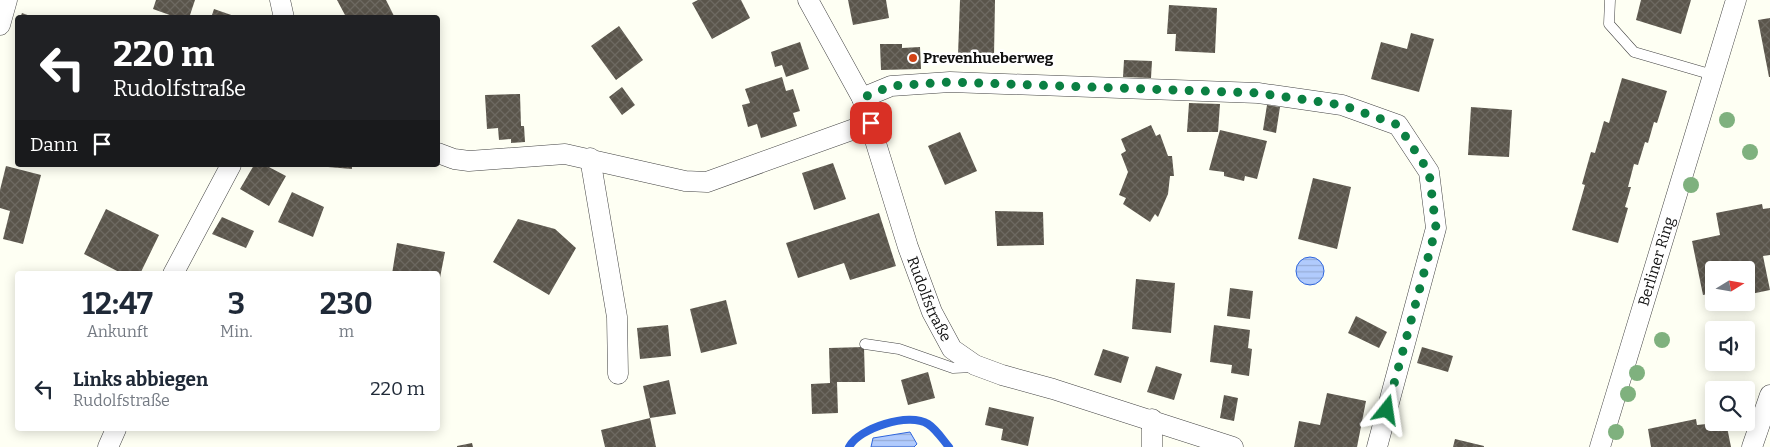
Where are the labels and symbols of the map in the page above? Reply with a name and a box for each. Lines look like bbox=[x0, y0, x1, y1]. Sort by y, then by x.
place label: Prevenhueberweg bbox=[923, 49, 1054, 67]
marker: Prevenhueberweg bbox=[907, 52, 919, 64]
pin bbox=[850, 102, 892, 144]
street label: Berliner Ring bbox=[1634, 215, 1679, 308]
street label: Rudolfstraße bbox=[903, 254, 955, 345]
north arrow bbox=[1705, 261, 1755, 311]
position arrow bbox=[1360, 383, 1412, 435]

